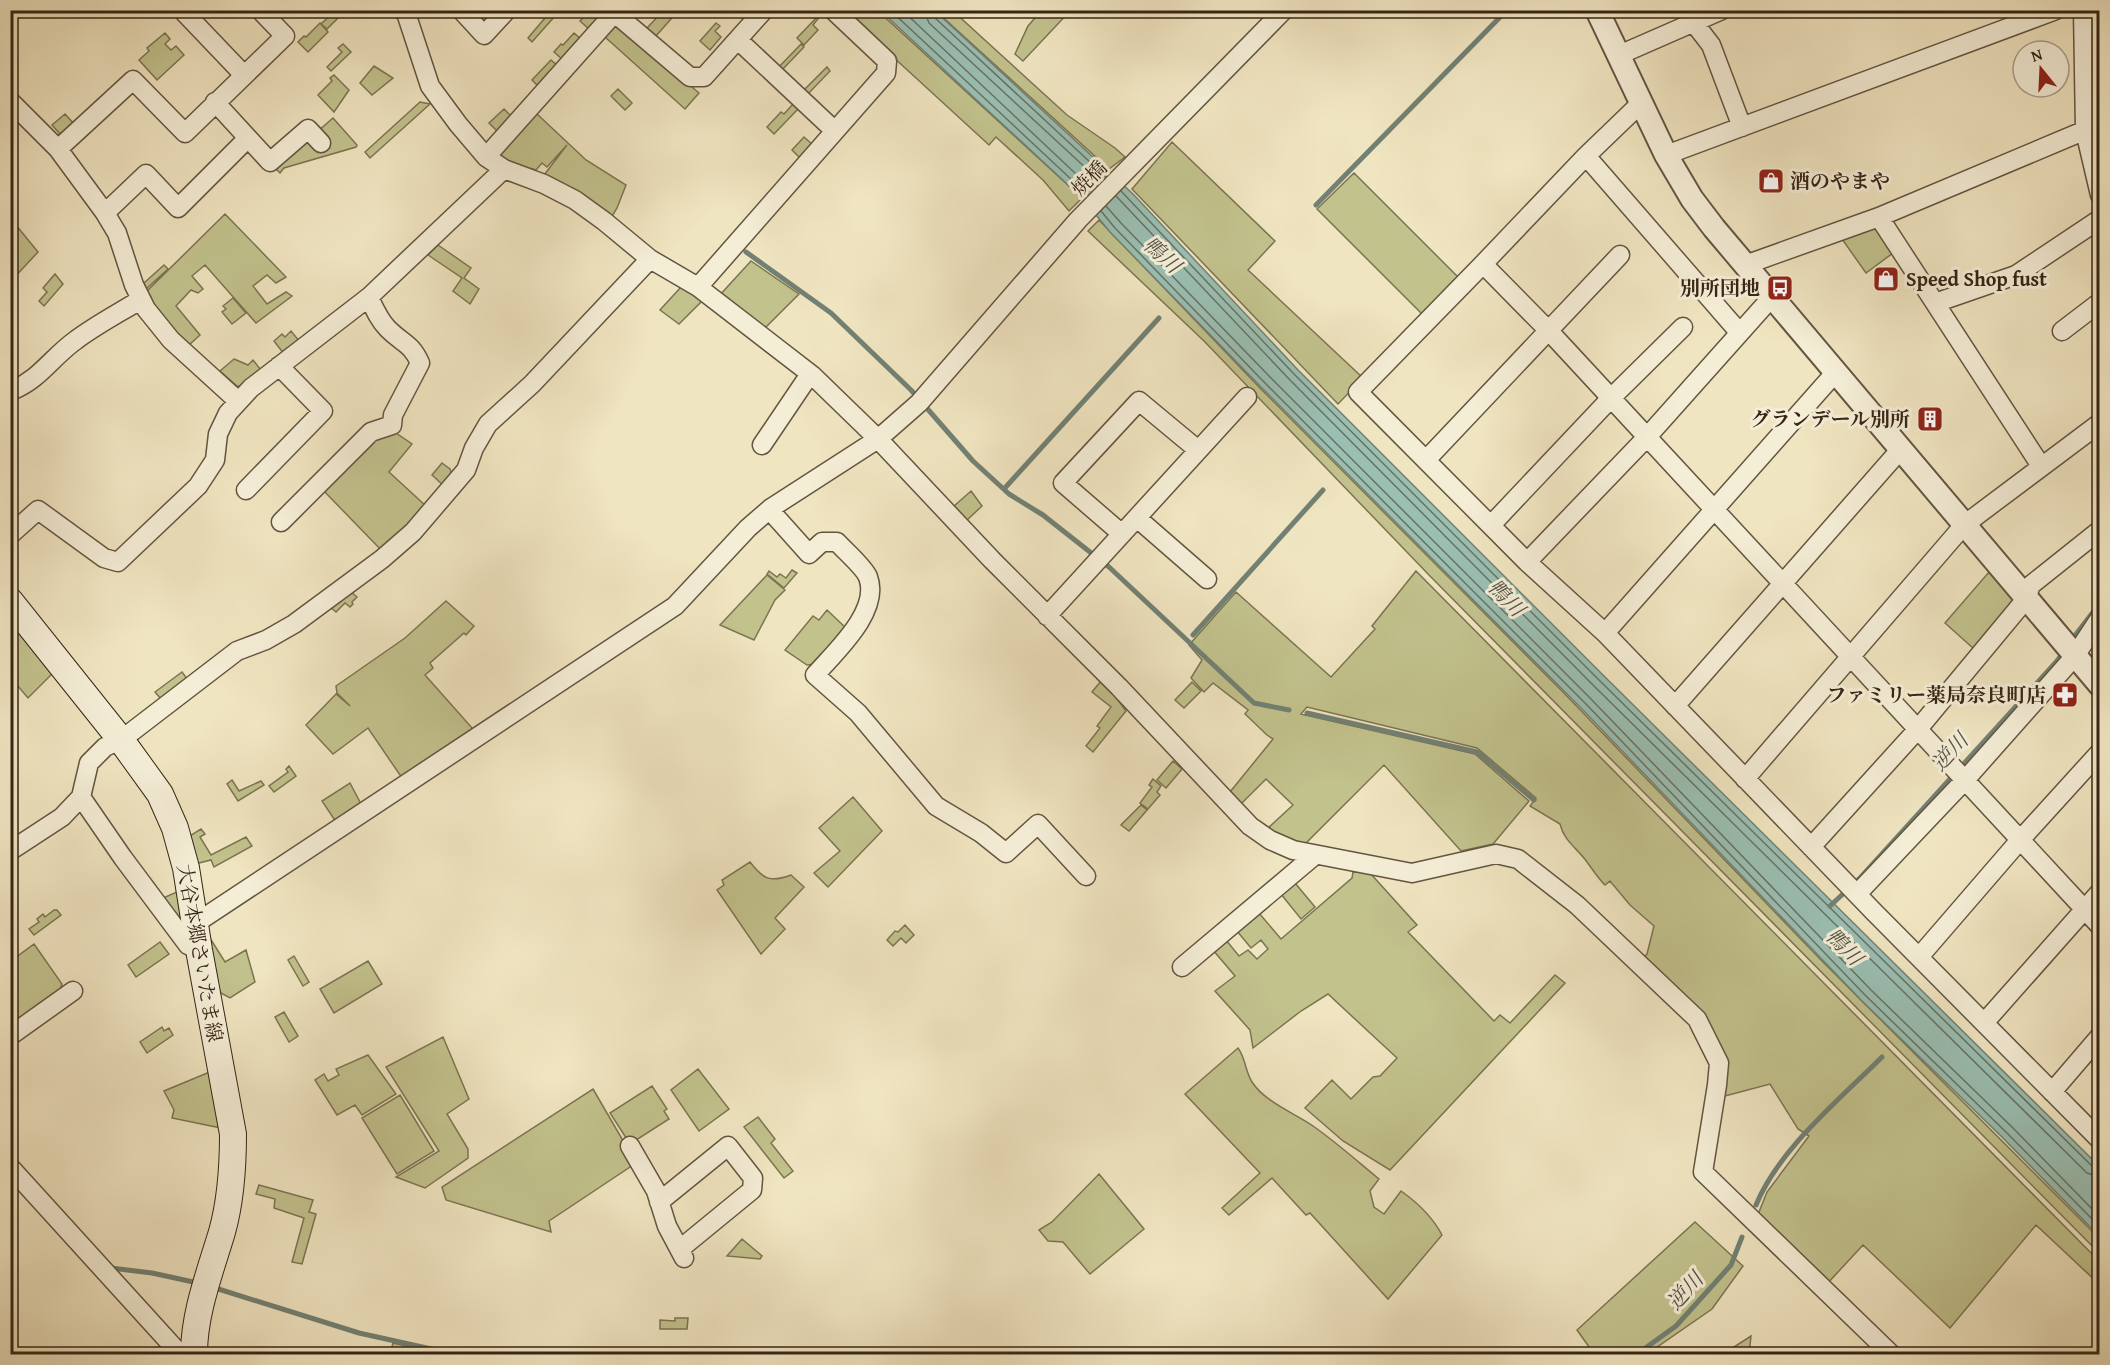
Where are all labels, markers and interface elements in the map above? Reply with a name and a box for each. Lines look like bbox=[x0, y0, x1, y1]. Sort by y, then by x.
north arrow bbox=[2011, 39, 2071, 99]
text: N bbox=[2028, 42, 2045, 68]
street label: 焼橋 bbox=[1064, 153, 1113, 202]
shop icon: 酒のやまや bbox=[1756, 166, 1786, 196]
place label: 酒のやまや bbox=[1790, 166, 1890, 195]
water label: 鴨川 bbox=[1136, 229, 1190, 282]
shop icon: Speed Shop fust bbox=[1871, 264, 1901, 294]
place label: Speed Shop fust bbox=[1906, 264, 2047, 293]
place label: 別所団地 bbox=[1680, 273, 1760, 302]
bus stop icon: 別所団地 bbox=[1765, 273, 1795, 303]
place label: グランデール別所 bbox=[1750, 404, 1910, 433]
building icon: グランデール別所 bbox=[1915, 404, 1945, 434]
water label: 鴨川 bbox=[1481, 572, 1533, 625]
place label: ファミリー薬局奈良町店 bbox=[1826, 680, 2046, 709]
pharmacy icon: ファミリー薬局奈良町店 bbox=[2050, 680, 2080, 710]
water label: 逆川 bbox=[1924, 724, 1977, 778]
street label: 大谷本郷さいたま線 bbox=[171, 862, 230, 1044]
water label: 鴨川 bbox=[1819, 921, 1871, 974]
water label: 逆川 bbox=[1659, 1263, 1712, 1317]

